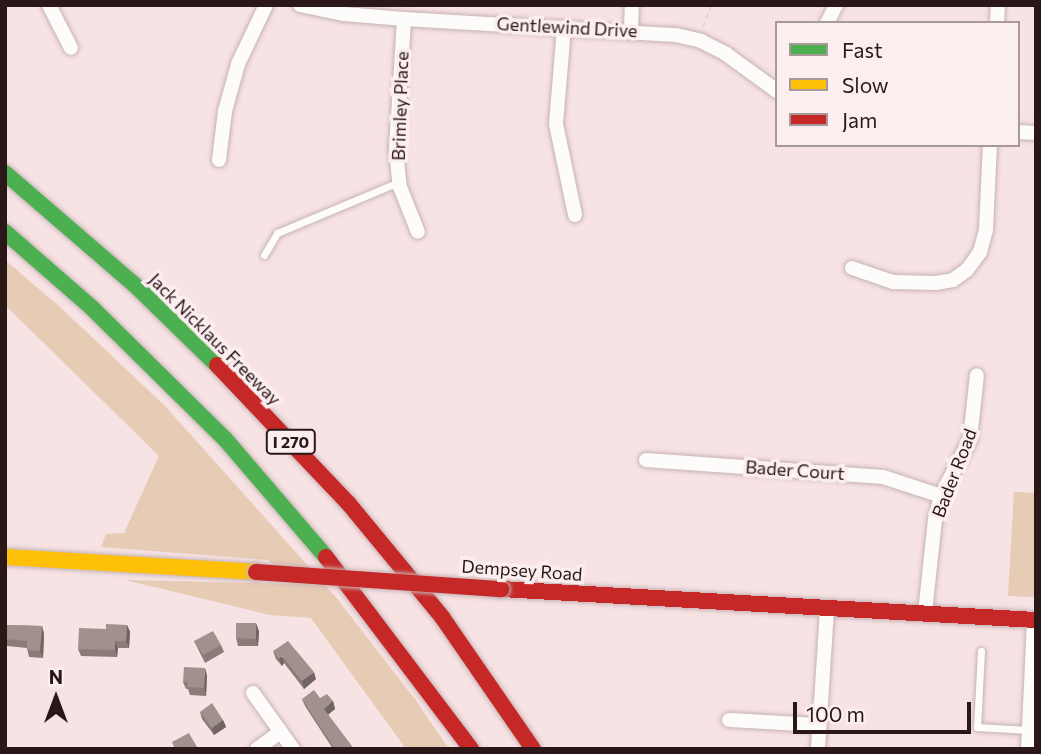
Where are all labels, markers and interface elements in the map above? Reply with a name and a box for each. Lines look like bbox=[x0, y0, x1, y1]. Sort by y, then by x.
street label: Gentlewind Drive bbox=[496, 13, 638, 41]
legend bbox=[775, 21, 1020, 147]
text: Fast bbox=[842, 37, 883, 62]
street label: Brimley Place bbox=[387, 51, 413, 161]
text: Slow bbox=[842, 72, 889, 97]
text: Jam bbox=[842, 107, 877, 132]
street label: Jack Nicklaus Freeway bbox=[145, 269, 285, 409]
street label: Bader Road bbox=[927, 425, 981, 521]
road number: I 270 bbox=[265, 430, 317, 454]
street label: Bader Court bbox=[745, 456, 845, 484]
street label: Dempsey Road bbox=[461, 555, 583, 585]
north arrow bbox=[21, 663, 91, 733]
text: N bbox=[49, 665, 63, 688]
scale bar bbox=[796, 688, 974, 732]
text: 100 m bbox=[806, 701, 865, 726]

